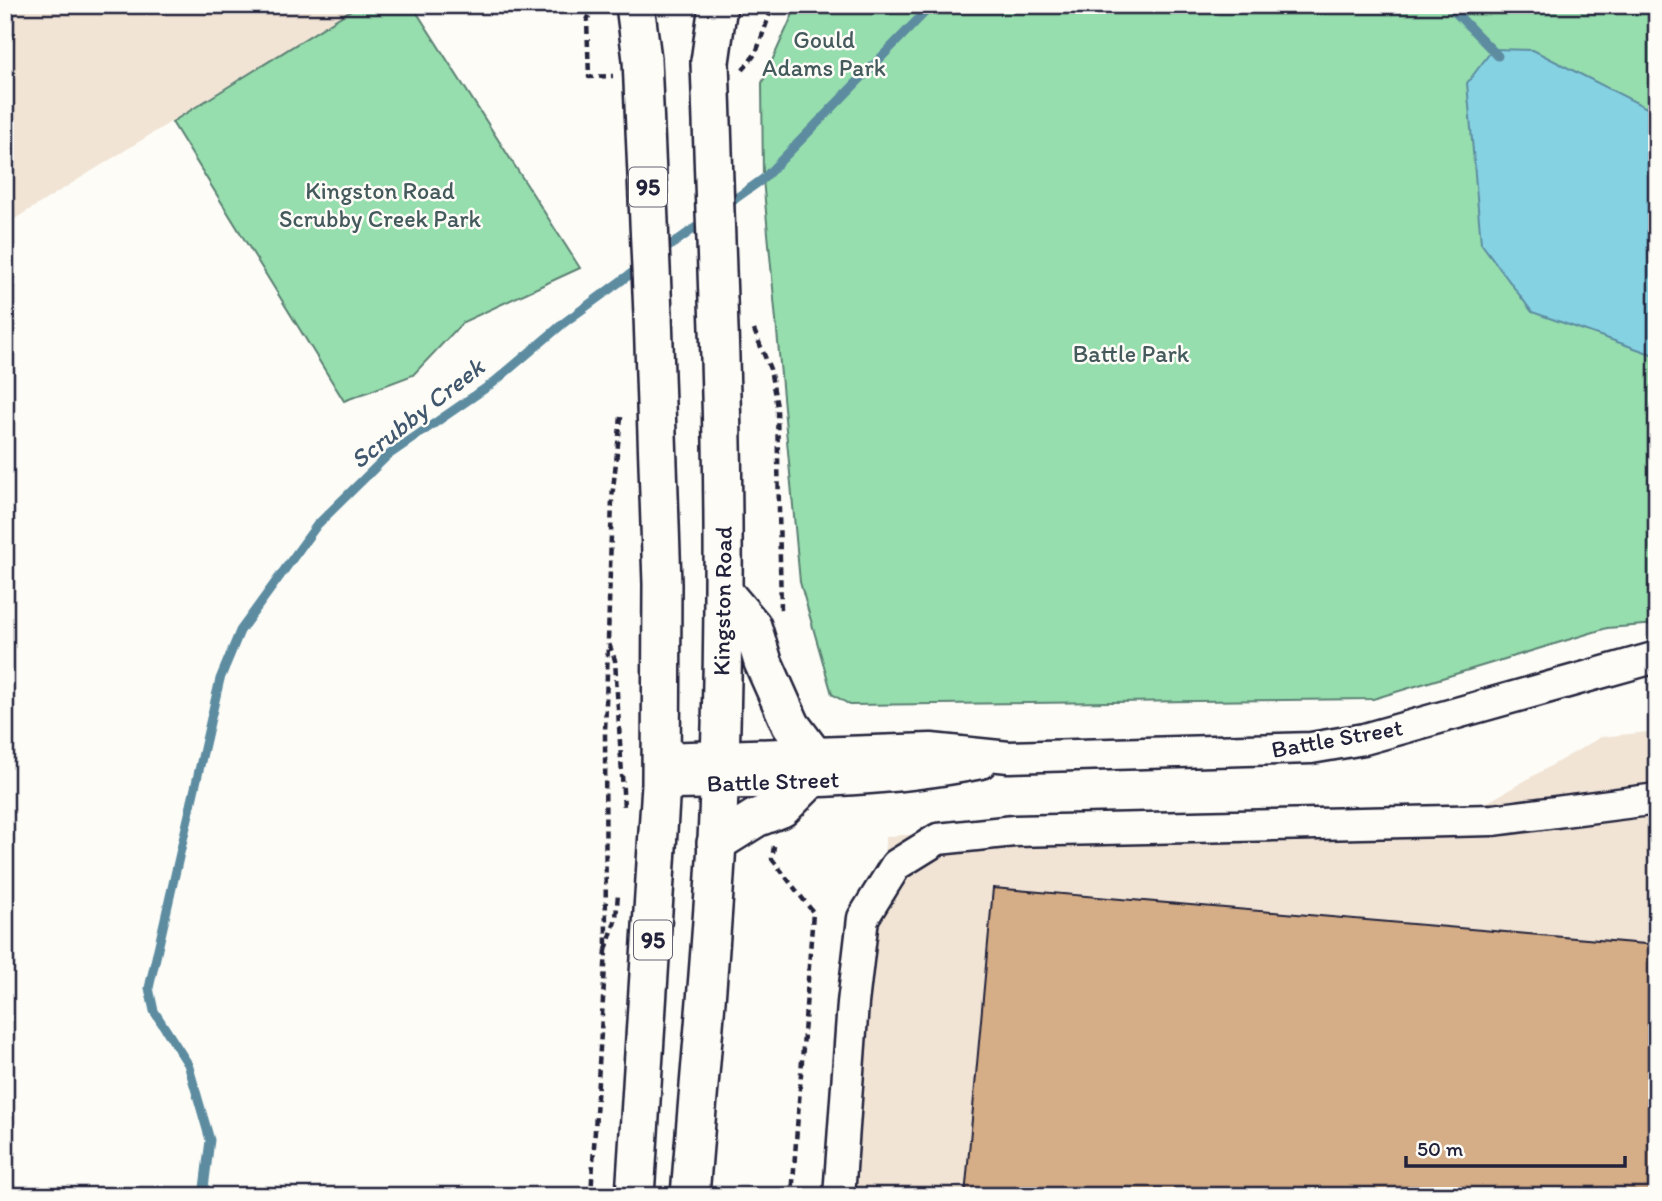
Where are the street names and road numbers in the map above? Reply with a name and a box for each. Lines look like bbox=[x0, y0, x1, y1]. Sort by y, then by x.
road number: 95 bbox=[629, 168, 667, 206]
street label: Kingston Road bbox=[706, 526, 738, 676]
street label: Battle Street bbox=[1269, 712, 1405, 764]
street label: Battle Street bbox=[706, 764, 840, 798]
road number: 95 bbox=[634, 920, 672, 959]

